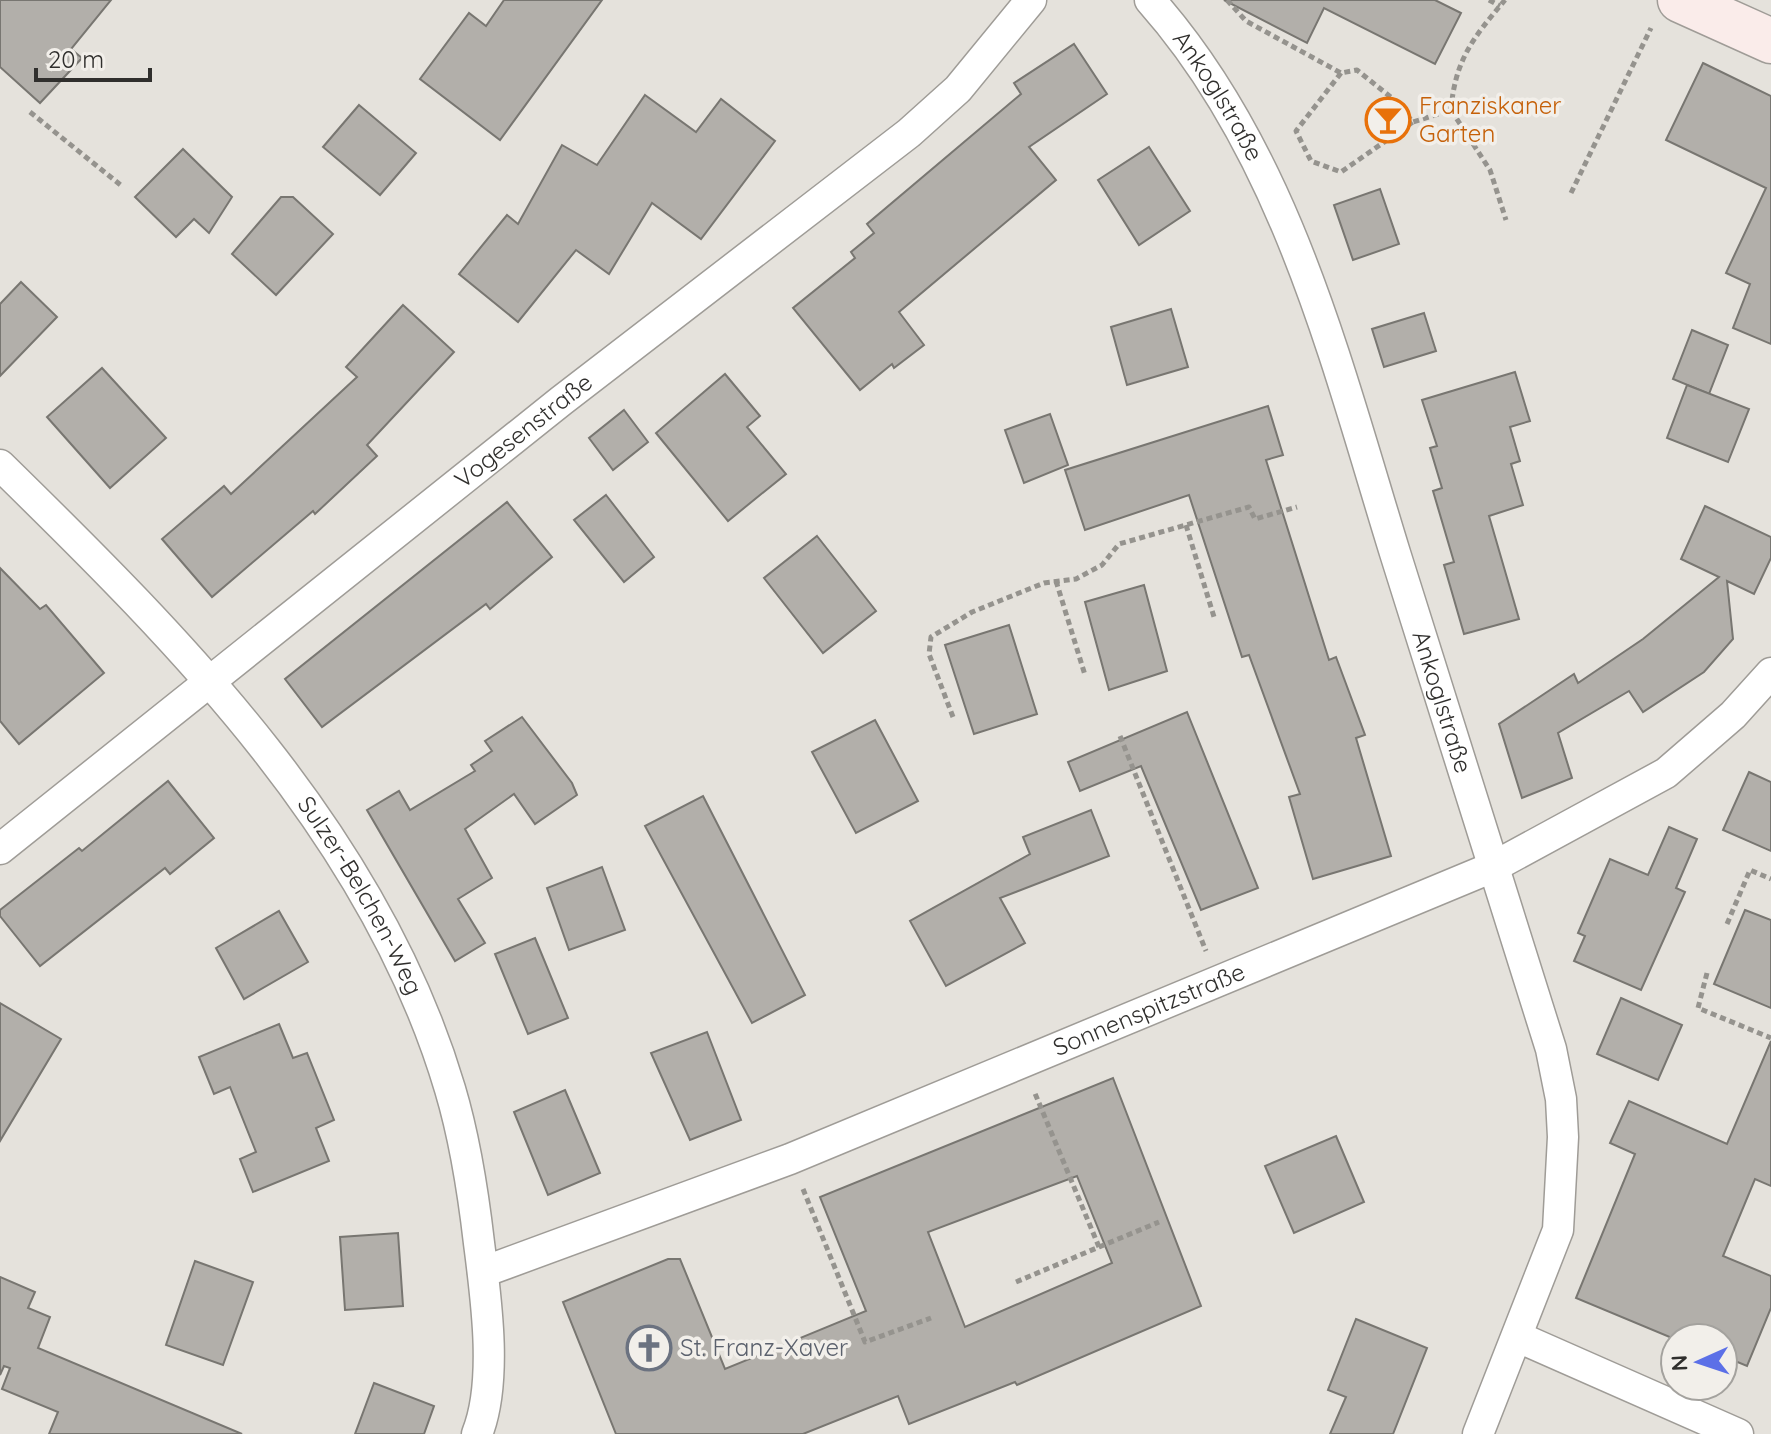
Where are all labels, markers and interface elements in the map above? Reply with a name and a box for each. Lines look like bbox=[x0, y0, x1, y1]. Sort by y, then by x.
street label: Ankoglstraße bbox=[1167, 24, 1270, 166]
scale bar bbox=[36, 32, 150, 82]
text: 20 m bbox=[48, 44, 104, 74]
place label: Franziskaner Garten bbox=[1419, 90, 1562, 148]
bar icon: Franziskaner Garten bbox=[1364, 96, 1412, 144]
street label: Vogesenstraße bbox=[448, 366, 598, 494]
street label: Ankoglstraße bbox=[1406, 627, 1479, 777]
street label: Sulzer-Belchen-Weg bbox=[292, 790, 430, 999]
street label: Sonnenspitzstraße bbox=[1048, 956, 1249, 1062]
north arrow bbox=[1659, 1322, 1739, 1402]
church icon: St. Franz-Xaver bbox=[625, 1324, 673, 1372]
place label: St. Franz-Xaver bbox=[680, 1332, 848, 1362]
text: N bbox=[1665, 1354, 1693, 1372]

